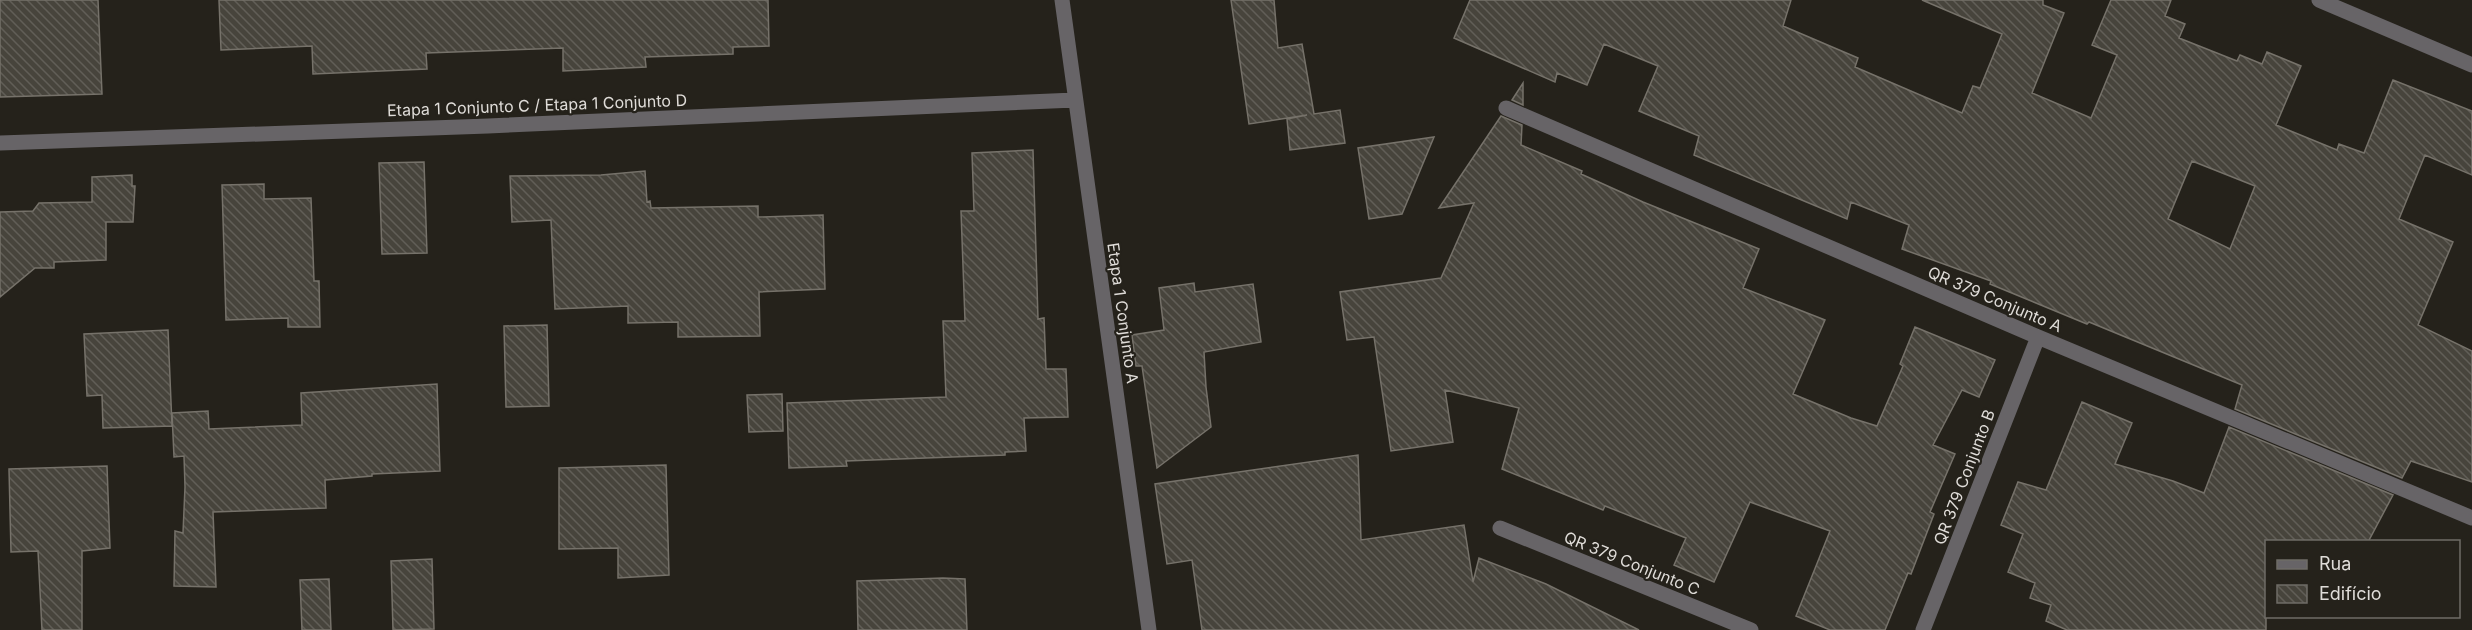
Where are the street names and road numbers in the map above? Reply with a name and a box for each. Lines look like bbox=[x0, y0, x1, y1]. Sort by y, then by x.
street label: Etapa 1 Conjunto C / Etapa 1 Conjunto D bbox=[387, 90, 687, 120]
street label: Etapa 1 Conjunto A bbox=[1103, 241, 1143, 385]
street label: QR 379 Conjunto A bbox=[1925, 262, 2065, 336]
street label: QR 379 Conjunto B bbox=[1929, 406, 1999, 548]
street label: QR 379 Conjunto C bbox=[1561, 527, 1703, 599]

